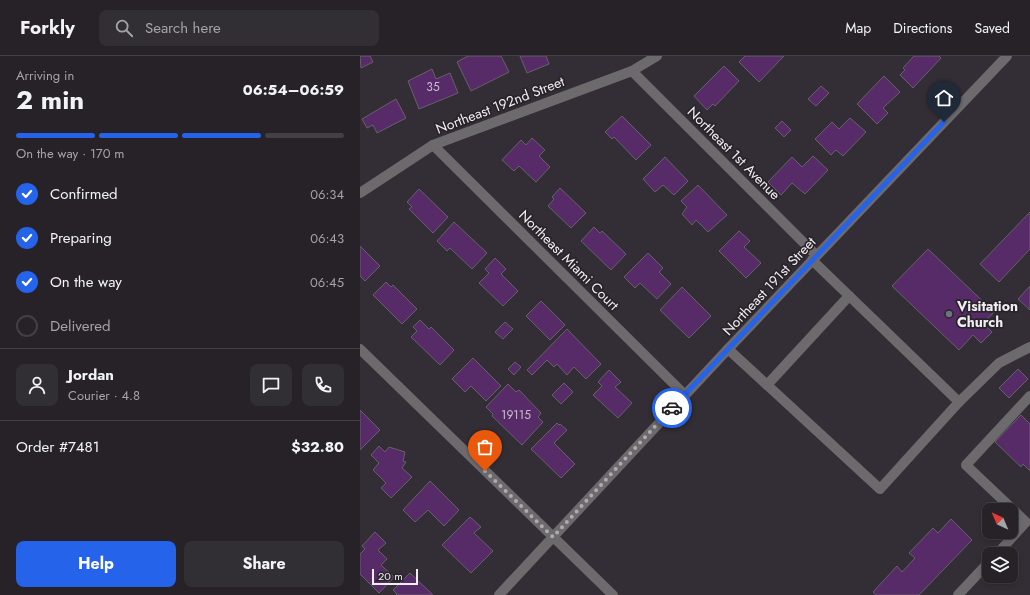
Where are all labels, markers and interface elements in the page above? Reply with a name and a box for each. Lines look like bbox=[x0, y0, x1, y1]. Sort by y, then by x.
search box bbox=[99, 10, 379, 46]
text: Forkly bbox=[20, 14, 75, 41]
icon: search bbox=[113, 17, 135, 39]
text: Search here bbox=[145, 17, 221, 39]
text: Map bbox=[845, 18, 871, 38]
text: Directions bbox=[893, 18, 953, 38]
text: Saved bbox=[975, 18, 1010, 38]
text: Arriving in bbox=[16, 66, 74, 85]
street label: Northeast 192nd Street bbox=[433, 71, 568, 139]
house number: 35 bbox=[426, 78, 440, 96]
text: 06:54–06:59 bbox=[243, 79, 344, 101]
text: 2 min bbox=[16, 81, 84, 119]
pin bbox=[927, 81, 961, 122]
icon: home bbox=[933, 87, 955, 109]
street label: Northeast 1st Avenue bbox=[683, 102, 785, 204]
text: On the way · 170 m bbox=[16, 144, 125, 163]
icon: check bbox=[16, 183, 38, 205]
text: Confirmed bbox=[50, 183, 118, 205]
text: 06:34 bbox=[310, 185, 344, 204]
street label: Northeast Miami Court bbox=[514, 205, 624, 315]
icon: check bbox=[16, 227, 38, 249]
text: Preparing bbox=[50, 227, 112, 249]
text: 06:43 bbox=[310, 229, 344, 248]
street label: Northeast 191st Street bbox=[718, 232, 821, 340]
icon: check bbox=[16, 271, 38, 293]
text: On the way bbox=[50, 271, 122, 293]
text: 06:45 bbox=[310, 273, 344, 292]
place label: Visitation Church bbox=[956, 296, 1018, 332]
marker: Visitation Church bbox=[944, 309, 954, 319]
text: Delivered bbox=[50, 315, 111, 337]
button: person bbox=[16, 364, 58, 406]
text: Jordan bbox=[68, 364, 114, 386]
button: chat bbox=[250, 364, 292, 406]
button: phone bbox=[302, 364, 344, 406]
text: Courier · 4.8 bbox=[68, 386, 140, 405]
courier bbox=[652, 388, 692, 428]
icon: car bbox=[661, 397, 683, 419]
house number: 19115 bbox=[501, 406, 531, 424]
pin bbox=[468, 430, 502, 471]
text: Order #7481 bbox=[16, 436, 100, 458]
text: $32.80 bbox=[291, 436, 344, 458]
icon: bag bbox=[474, 436, 496, 458]
north arrow bbox=[982, 503, 1018, 539]
map controls bbox=[982, 503, 1018, 583]
button: Help bbox=[16, 541, 176, 587]
button: Share bbox=[184, 541, 344, 587]
button: layers bbox=[982, 547, 1018, 583]
scale bar bbox=[372, 567, 418, 586]
text: 20 m bbox=[378, 568, 403, 584]

